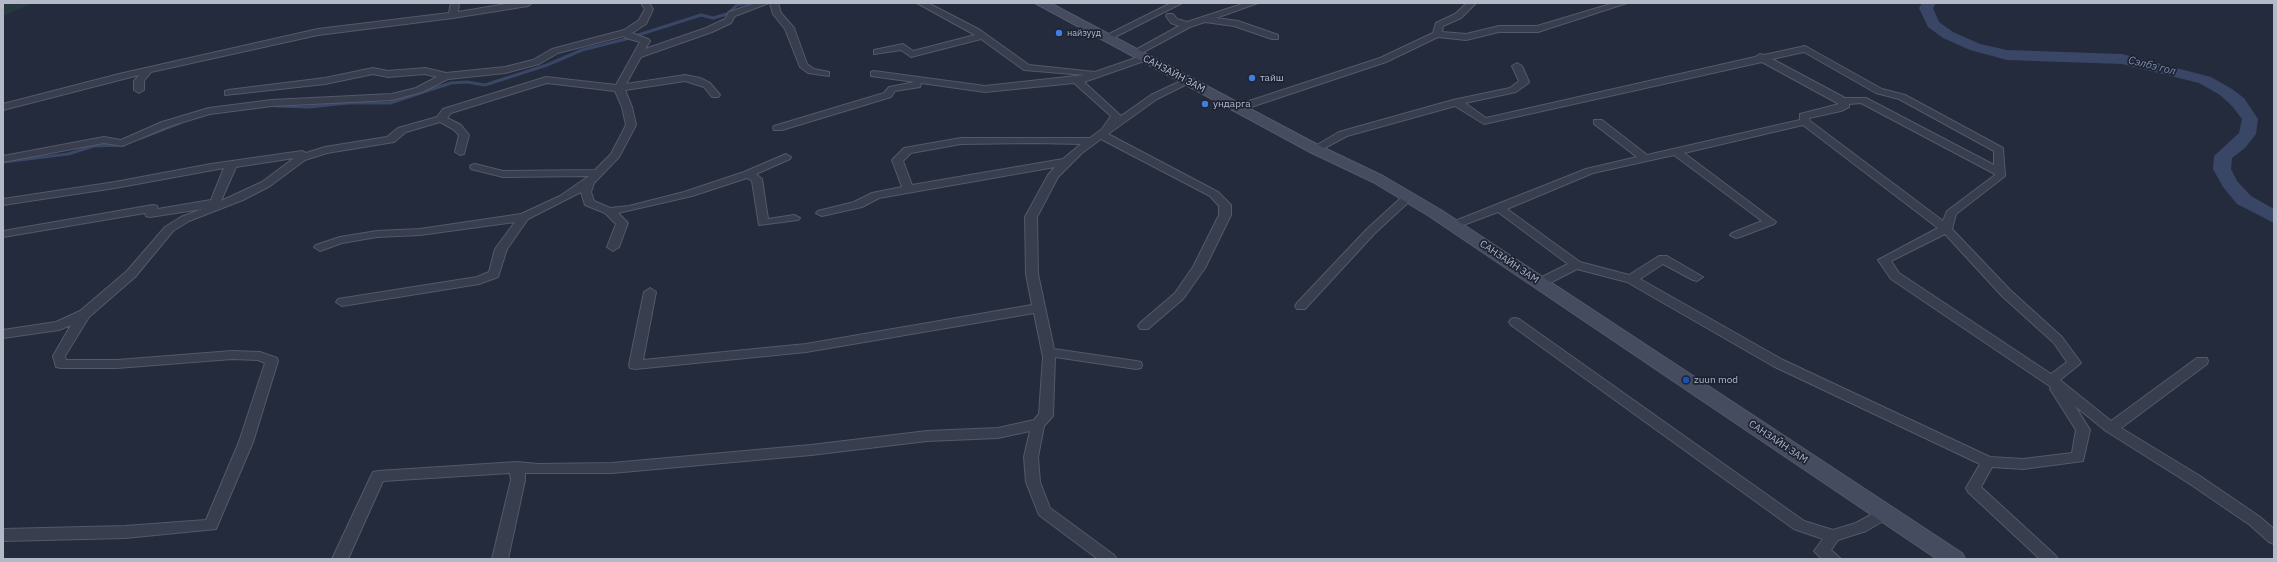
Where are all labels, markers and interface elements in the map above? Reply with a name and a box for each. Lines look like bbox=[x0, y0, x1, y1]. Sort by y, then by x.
marker: найзууд bbox=[1054, 28, 1064, 38]
place label: найзууд bbox=[1067, 28, 1101, 38]
street label: САНЗАЙН ЗАМ bbox=[1141, 53, 1207, 95]
water label: Сэлбэ гол bbox=[2127, 54, 2177, 78]
place label: тайш bbox=[1260, 72, 1284, 84]
marker: тайш bbox=[1247, 73, 1257, 83]
place label: ундарга bbox=[1213, 98, 1251, 110]
marker: ундарга bbox=[1200, 99, 1210, 109]
street label: САНЗАЙН ЗАМ bbox=[1477, 238, 1541, 286]
place label: zuun mod bbox=[1694, 374, 1738, 386]
marker: zuun mod bbox=[1681, 375, 1691, 385]
street label: САНЗАЙН ЗАМ bbox=[1746, 418, 1810, 466]

